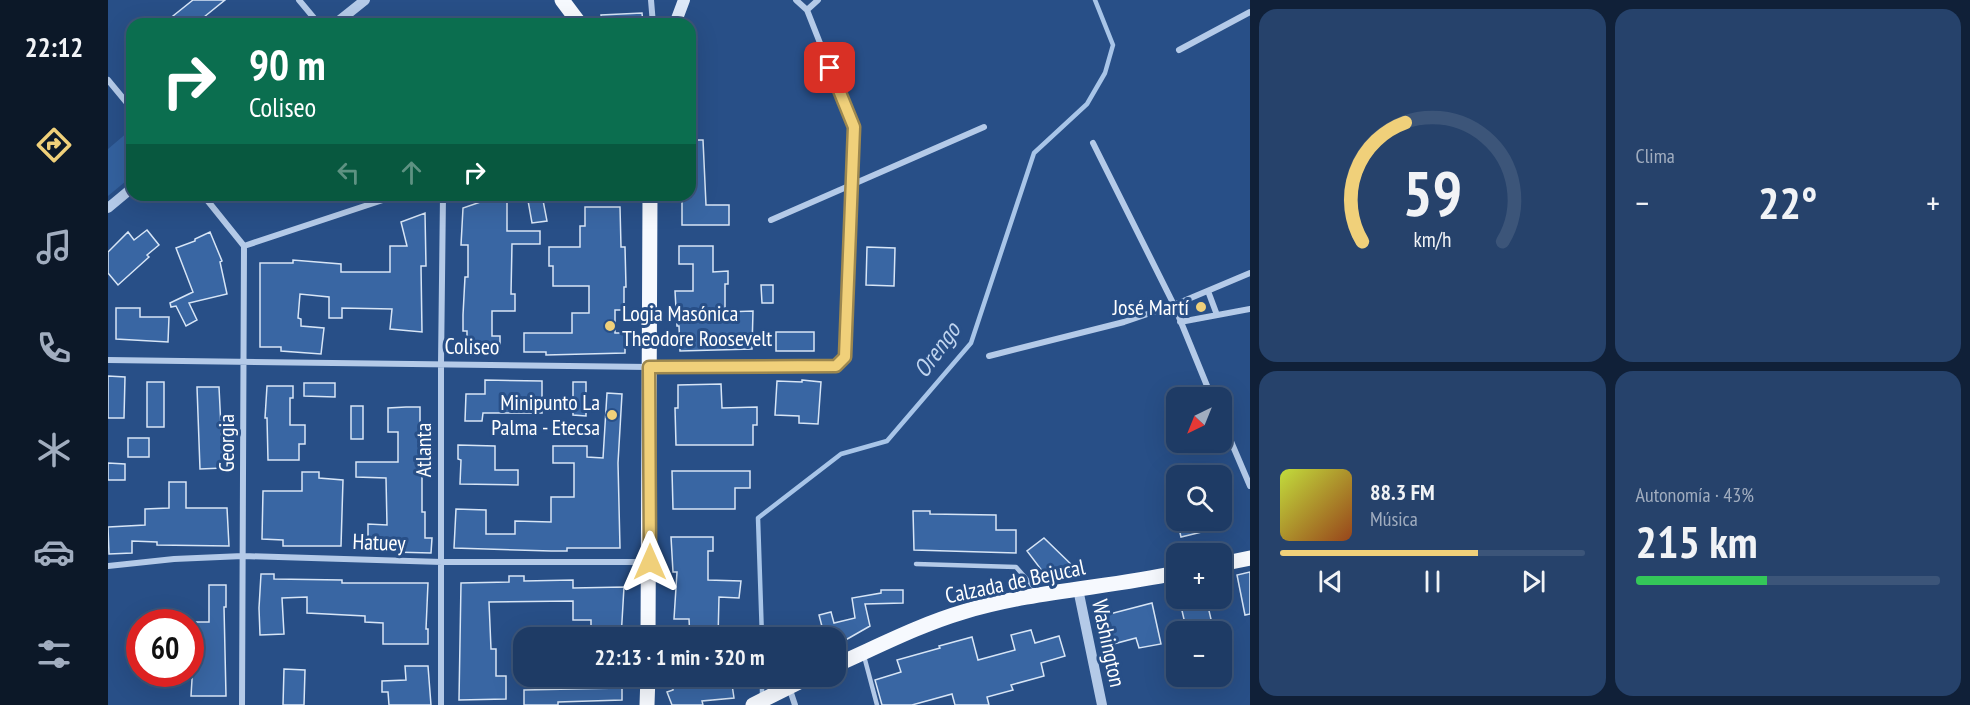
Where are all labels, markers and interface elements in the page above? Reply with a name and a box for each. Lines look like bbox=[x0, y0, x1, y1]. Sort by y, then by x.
text: 22:12 bbox=[25, 30, 83, 64]
text: 90 m bbox=[249, 37, 326, 92]
icon: right bbox=[150, 42, 228, 120]
pin bbox=[804, 42, 855, 93]
icon: arrive bbox=[813, 51, 846, 84]
text: Coliseo bbox=[249, 90, 316, 124]
icon: directions bbox=[33, 124, 75, 166]
text: Clima bbox=[1636, 143, 1675, 169]
text: 59 bbox=[1402, 152, 1462, 233]
icon: left bbox=[332, 156, 365, 189]
icon: ahead bbox=[395, 156, 428, 189]
icon: right bbox=[458, 156, 491, 189]
text: 22° bbox=[1758, 173, 1817, 231]
text: − bbox=[1636, 181, 1649, 224]
text: + bbox=[1926, 181, 1940, 224]
icon: music bbox=[33, 226, 75, 268]
text: km/h bbox=[1413, 226, 1451, 254]
place label: José Martí bbox=[1112, 293, 1189, 321]
place label: Logia Masónica Theodore Roosevelt bbox=[622, 299, 772, 352]
marker: José Martí bbox=[1194, 300, 1208, 314]
water label: Orengo bbox=[906, 315, 968, 383]
marker: Logia Masónica Theodore Roosevelt bbox=[603, 319, 617, 333]
icon: phone bbox=[33, 327, 75, 369]
street label: Coliseo bbox=[444, 332, 500, 360]
north arrow bbox=[1166, 387, 1232, 453]
map controls bbox=[1166, 387, 1232, 687]
place label: Minipunto La Palma - Etecsa bbox=[491, 388, 600, 441]
marker: Minipunto La Palma - Etecsa bbox=[605, 408, 619, 422]
street label: Georgia bbox=[212, 414, 240, 472]
street label: Atlanta bbox=[409, 423, 437, 477]
icon: climate bbox=[33, 429, 75, 471]
button: search bbox=[1166, 465, 1232, 531]
text: 88.3 FM bbox=[1370, 478, 1435, 506]
text: Autonomía · 43% bbox=[1636, 482, 1754, 508]
text: Música bbox=[1370, 506, 1418, 532]
text: 215 km bbox=[1636, 512, 1758, 570]
street label: Hatuey bbox=[352, 527, 407, 557]
position arrow bbox=[618, 530, 682, 594]
icon: car bbox=[33, 531, 75, 573]
button: + bbox=[1166, 543, 1232, 609]
street label: Calzada de Bejucal bbox=[943, 552, 1088, 609]
icon: previous bbox=[1314, 565, 1347, 598]
icon: pause bbox=[1416, 565, 1449, 598]
icon: next bbox=[1517, 565, 1550, 598]
street label: Washington bbox=[1086, 597, 1132, 689]
speed limit sign: 60 bbox=[126, 609, 204, 687]
button: − bbox=[1166, 621, 1232, 687]
icon: filters bbox=[33, 633, 75, 675]
text: 22:13 · 1 min · 320 m bbox=[594, 643, 765, 671]

